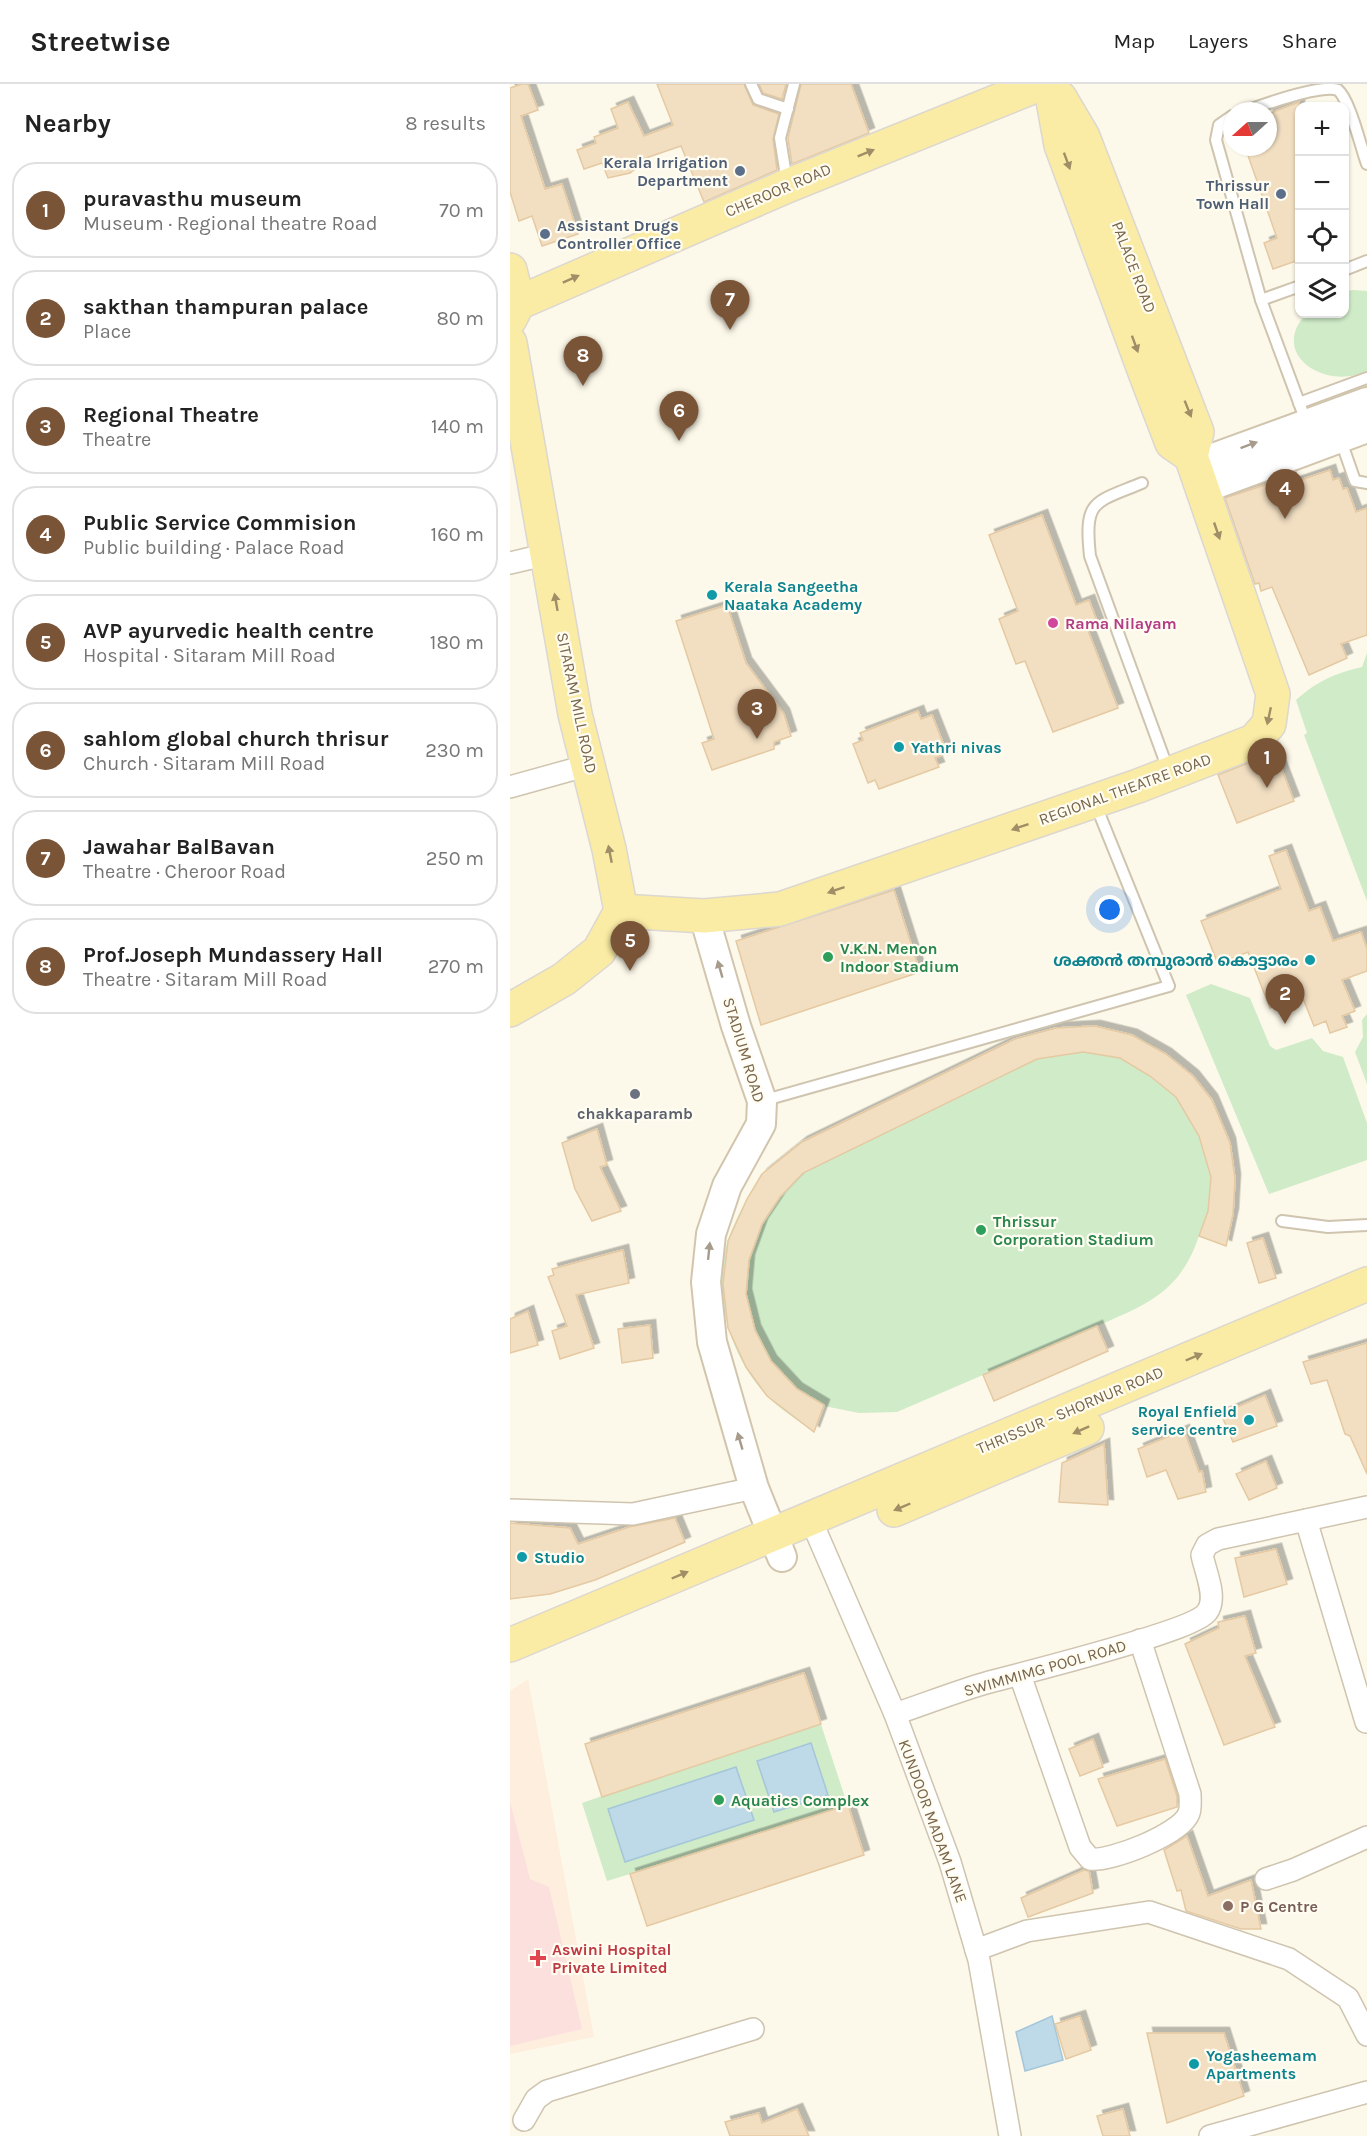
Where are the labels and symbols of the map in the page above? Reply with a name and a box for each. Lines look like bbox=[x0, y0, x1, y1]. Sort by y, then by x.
north arrow bbox=[1223, 102, 1277, 156]
one-way arrow bbox=[858, 148, 876, 158]
place label: Kerala Irrigation Department bbox=[603, 153, 728, 190]
one-way arrow bbox=[1063, 153, 1073, 171]
street label: CHEROOR ROAD bbox=[722, 159, 834, 221]
marker: Kerala Irrigation Department bbox=[733, 164, 747, 178]
place label: Thrissur Town Hall bbox=[1196, 176, 1270, 213]
marker: Thrissur Town Hall bbox=[1274, 187, 1288, 201]
place label: Assistant Drugs Controller Office bbox=[557, 216, 681, 253]
street label: PALACE ROAD bbox=[1108, 219, 1160, 315]
marker: Assistant Drugs Controller Office bbox=[538, 227, 552, 241]
one-way arrow bbox=[563, 275, 580, 284]
pin: 7 bbox=[710, 280, 750, 330]
pin: 8 bbox=[564, 336, 602, 386]
one-way arrow bbox=[1130, 336, 1140, 354]
pin: 6 bbox=[660, 392, 698, 441]
one-way arrow bbox=[1183, 400, 1193, 418]
one-way arrow bbox=[1240, 440, 1258, 450]
pin: 4 bbox=[1266, 470, 1304, 519]
one-way arrow bbox=[1212, 522, 1222, 540]
place label: Kerala Sangeetha Naataka Academy bbox=[724, 577, 862, 614]
marker: Kerala Sangeetha Naataka Academy bbox=[705, 588, 719, 602]
one-way arrow bbox=[551, 592, 560, 611]
place label: Rama Nilayam bbox=[1065, 614, 1177, 633]
marker: Rama Nilayam bbox=[1046, 616, 1060, 630]
street label: SITARAM MILL ROAD bbox=[553, 631, 601, 775]
pin: 3 bbox=[738, 690, 776, 739]
one-way arrow bbox=[1264, 707, 1273, 726]
place label: Yathri nivas bbox=[911, 738, 1002, 757]
pin: 1 bbox=[1248, 738, 1287, 788]
marker: Yathri nivas bbox=[892, 740, 906, 754]
street label: REGIONAL THEATRE ROAD bbox=[1036, 749, 1214, 829]
one-way arrow bbox=[1011, 823, 1029, 833]
one-way arrow bbox=[605, 844, 614, 863]
one-way arrow bbox=[827, 886, 845, 896]
your location bbox=[1095, 895, 1124, 924]
pin: 5 bbox=[610, 922, 650, 971]
place label: V.K.N. Menon Indoor Stadium bbox=[840, 939, 959, 976]
marker: V.K.N. Menon Indoor Stadium bbox=[821, 950, 835, 964]
place label: ശക്തൻ തമ്പുരാൻ കൊട്ടാരം bbox=[1053, 951, 1298, 970]
marker: ശക്തൻ തമ്പുരാൻ കൊട്ടാരം bbox=[1303, 953, 1317, 967]
one-way arrow bbox=[715, 960, 724, 978]
pin: 2 bbox=[1266, 974, 1304, 1024]
street label: STADIUM ROAD bbox=[719, 995, 769, 1105]
marker: chakkaparamb bbox=[628, 1087, 642, 1101]
place label: chakkaparamb bbox=[577, 1104, 693, 1123]
place label: Thrissur Corporation Stadium bbox=[993, 1212, 1154, 1249]
marker: Thrissur Corporation Stadium bbox=[974, 1223, 988, 1237]
one-way arrow bbox=[704, 1241, 714, 1260]
one-way arrow bbox=[1185, 1352, 1203, 1361]
street label: THRISSUR - SHORNUR ROAD bbox=[974, 1362, 1166, 1458]
place label: Royal Enfield service centre bbox=[1131, 1402, 1237, 1439]
marker: Royal Enfield service centre bbox=[1242, 1413, 1256, 1427]
one-way arrow bbox=[1072, 1425, 1090, 1435]
one-way arrow bbox=[735, 1432, 745, 1450]
one-way arrow bbox=[893, 1502, 911, 1512]
place label: Studio bbox=[534, 1548, 585, 1567]
marker: Studio bbox=[515, 1550, 529, 1564]
one-way arrow bbox=[672, 1570, 690, 1580]
street label: SWIMMIMG POOL ROAD bbox=[961, 1636, 1129, 1700]
street label: KUNDOOR MADAM LANE bbox=[895, 1737, 971, 1905]
place label: Aquatics Complex bbox=[731, 1791, 869, 1810]
marker: Aquatics Complex bbox=[712, 1793, 726, 1807]
place label: P G Centre bbox=[1240, 1897, 1318, 1916]
marker: P G Centre bbox=[1221, 1899, 1235, 1913]
place label: Aswini Hospital Private Limited bbox=[552, 1940, 671, 1977]
marker: Aswini Hospital Private Limited bbox=[529, 1949, 547, 1967]
place label: Yogasheemam Apartments bbox=[1206, 2046, 1317, 2083]
marker: Yogasheemam Apartments bbox=[1187, 2057, 1201, 2071]

